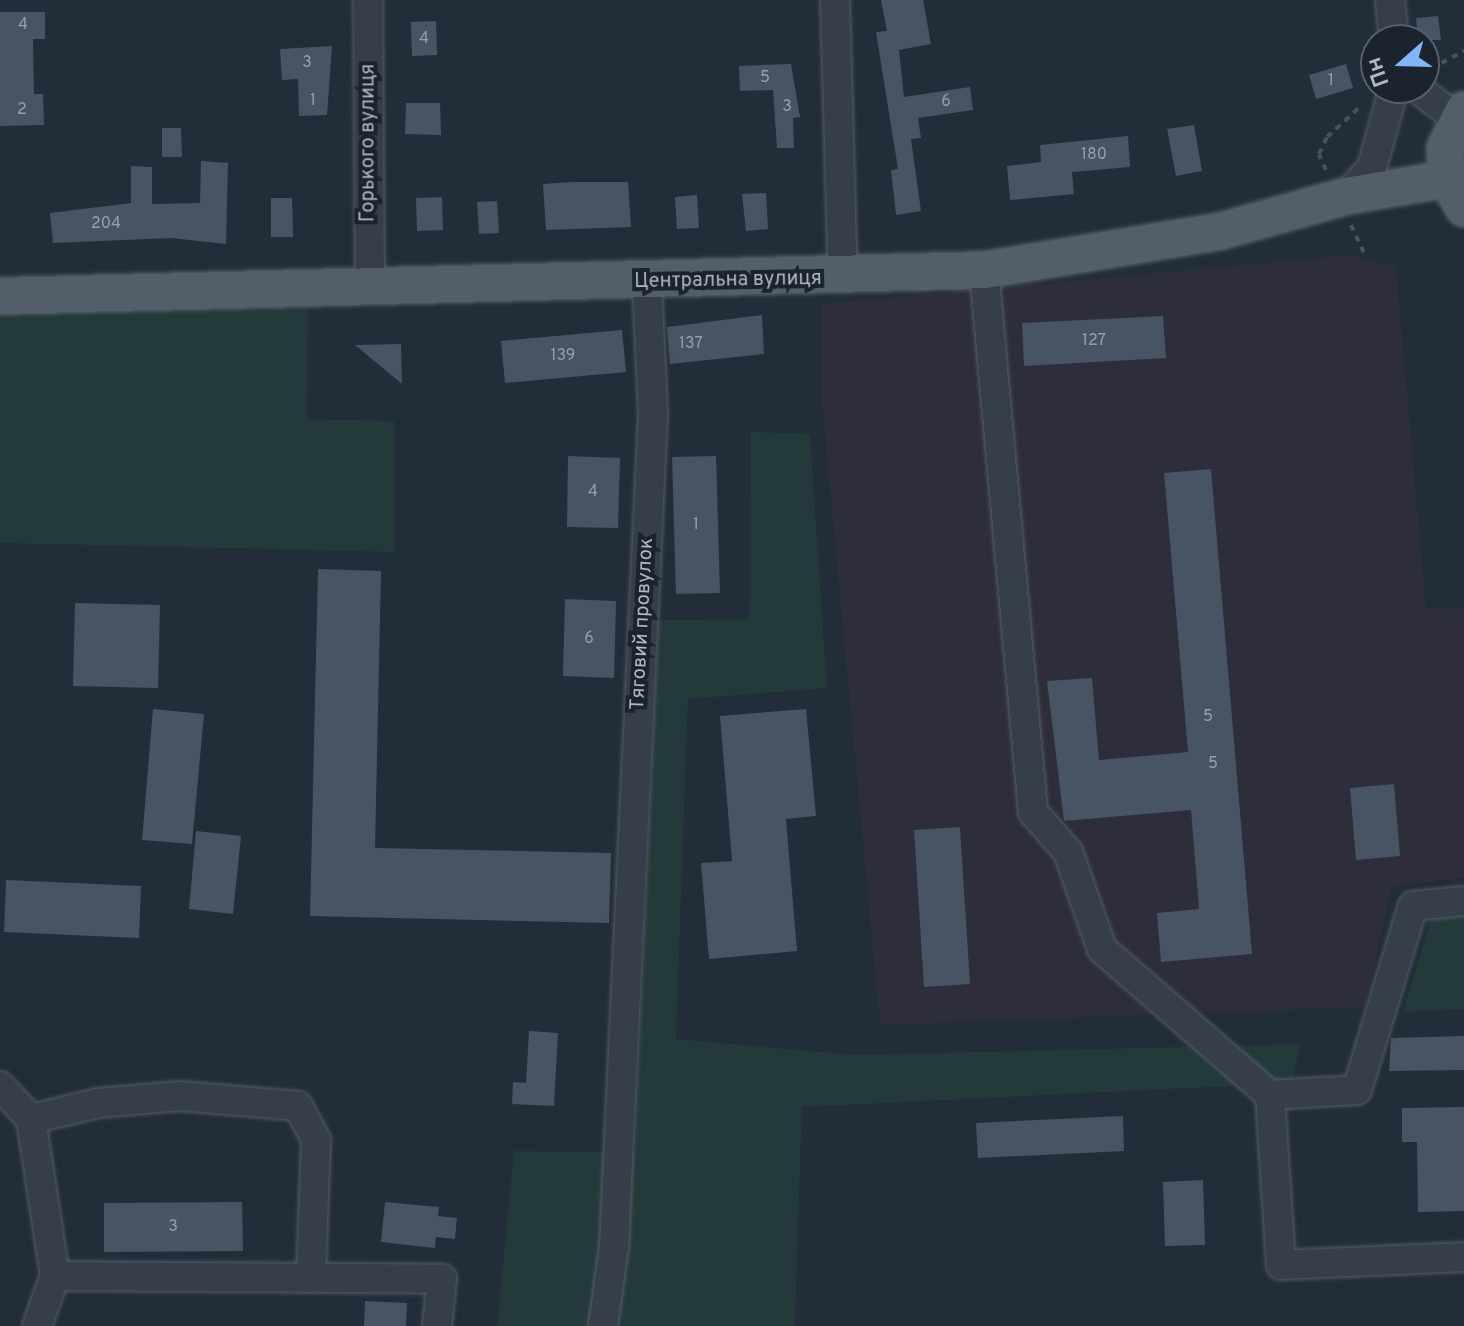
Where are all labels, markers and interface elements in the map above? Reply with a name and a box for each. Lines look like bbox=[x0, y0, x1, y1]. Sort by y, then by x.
house number: 4 bbox=[18, 15, 28, 35]
north arrow bbox=[1360, 24, 1440, 104]
house number: 4 bbox=[419, 29, 429, 49]
house number: 3 bbox=[302, 53, 312, 73]
text: Пн bbox=[1361, 53, 1397, 90]
street label: Горького вулиця bbox=[357, 64, 381, 222]
house number: 5 bbox=[760, 68, 770, 88]
house number: 1 bbox=[1328, 71, 1334, 91]
house number: 1 bbox=[310, 91, 316, 111]
house number: 6 bbox=[941, 92, 951, 112]
house number: 3 bbox=[782, 97, 792, 117]
house number: 2 bbox=[17, 100, 27, 120]
house number: 180 bbox=[1081, 145, 1107, 165]
house number: 204 bbox=[91, 214, 121, 234]
street label: Центральна вулиця bbox=[634, 267, 822, 295]
house number: 127 bbox=[1082, 331, 1106, 351]
house number: 137 bbox=[679, 334, 703, 354]
house number: 139 bbox=[551, 346, 575, 366]
house number: 4 bbox=[588, 482, 598, 502]
house number: 1 bbox=[693, 515, 699, 535]
street label: Тяговий провулок bbox=[626, 537, 660, 711]
house number: 6 bbox=[584, 629, 594, 649]
house number: 5 bbox=[1203, 707, 1213, 727]
house number: 5 bbox=[1208, 754, 1218, 774]
house number: 3 bbox=[168, 1217, 178, 1237]

